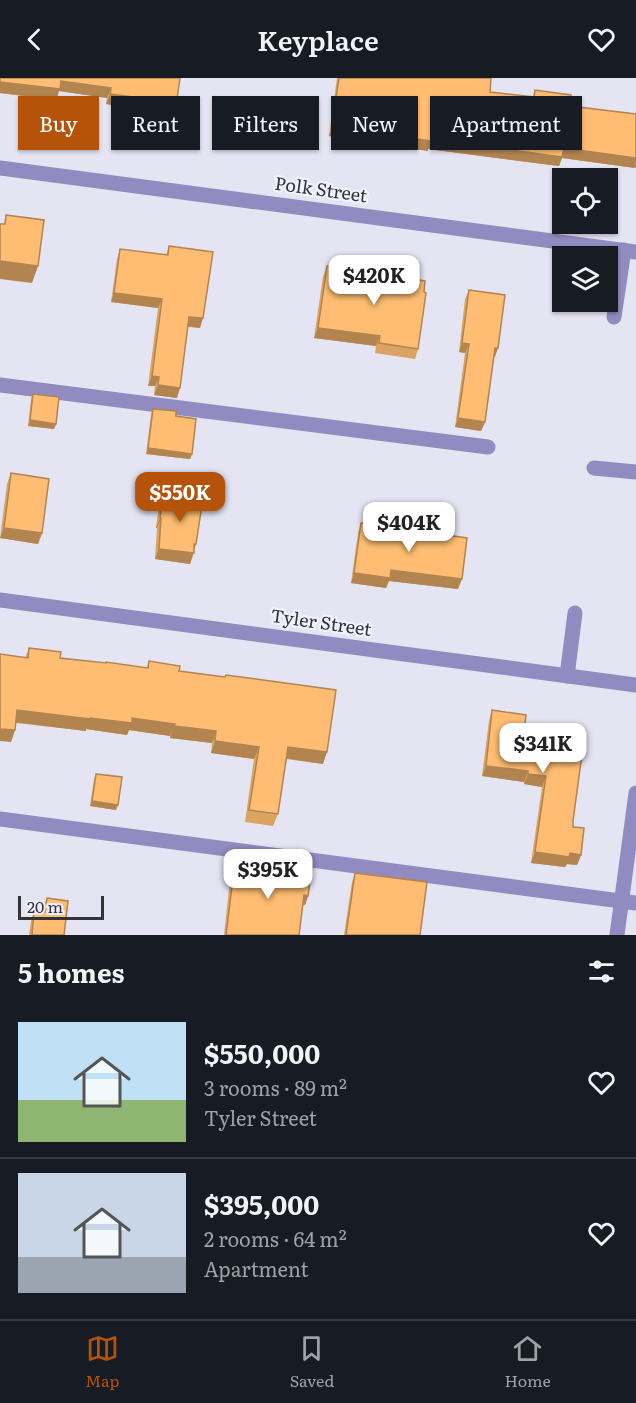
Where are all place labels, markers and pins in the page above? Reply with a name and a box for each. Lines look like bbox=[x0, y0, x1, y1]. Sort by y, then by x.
pin: $420K bbox=[332, 255, 416, 306]
pin: $550K bbox=[138, 472, 222, 523]
pin: $404K bbox=[367, 502, 451, 553]
pin: $341K bbox=[501, 723, 585, 774]
pin: $395K bbox=[226, 849, 310, 900]

